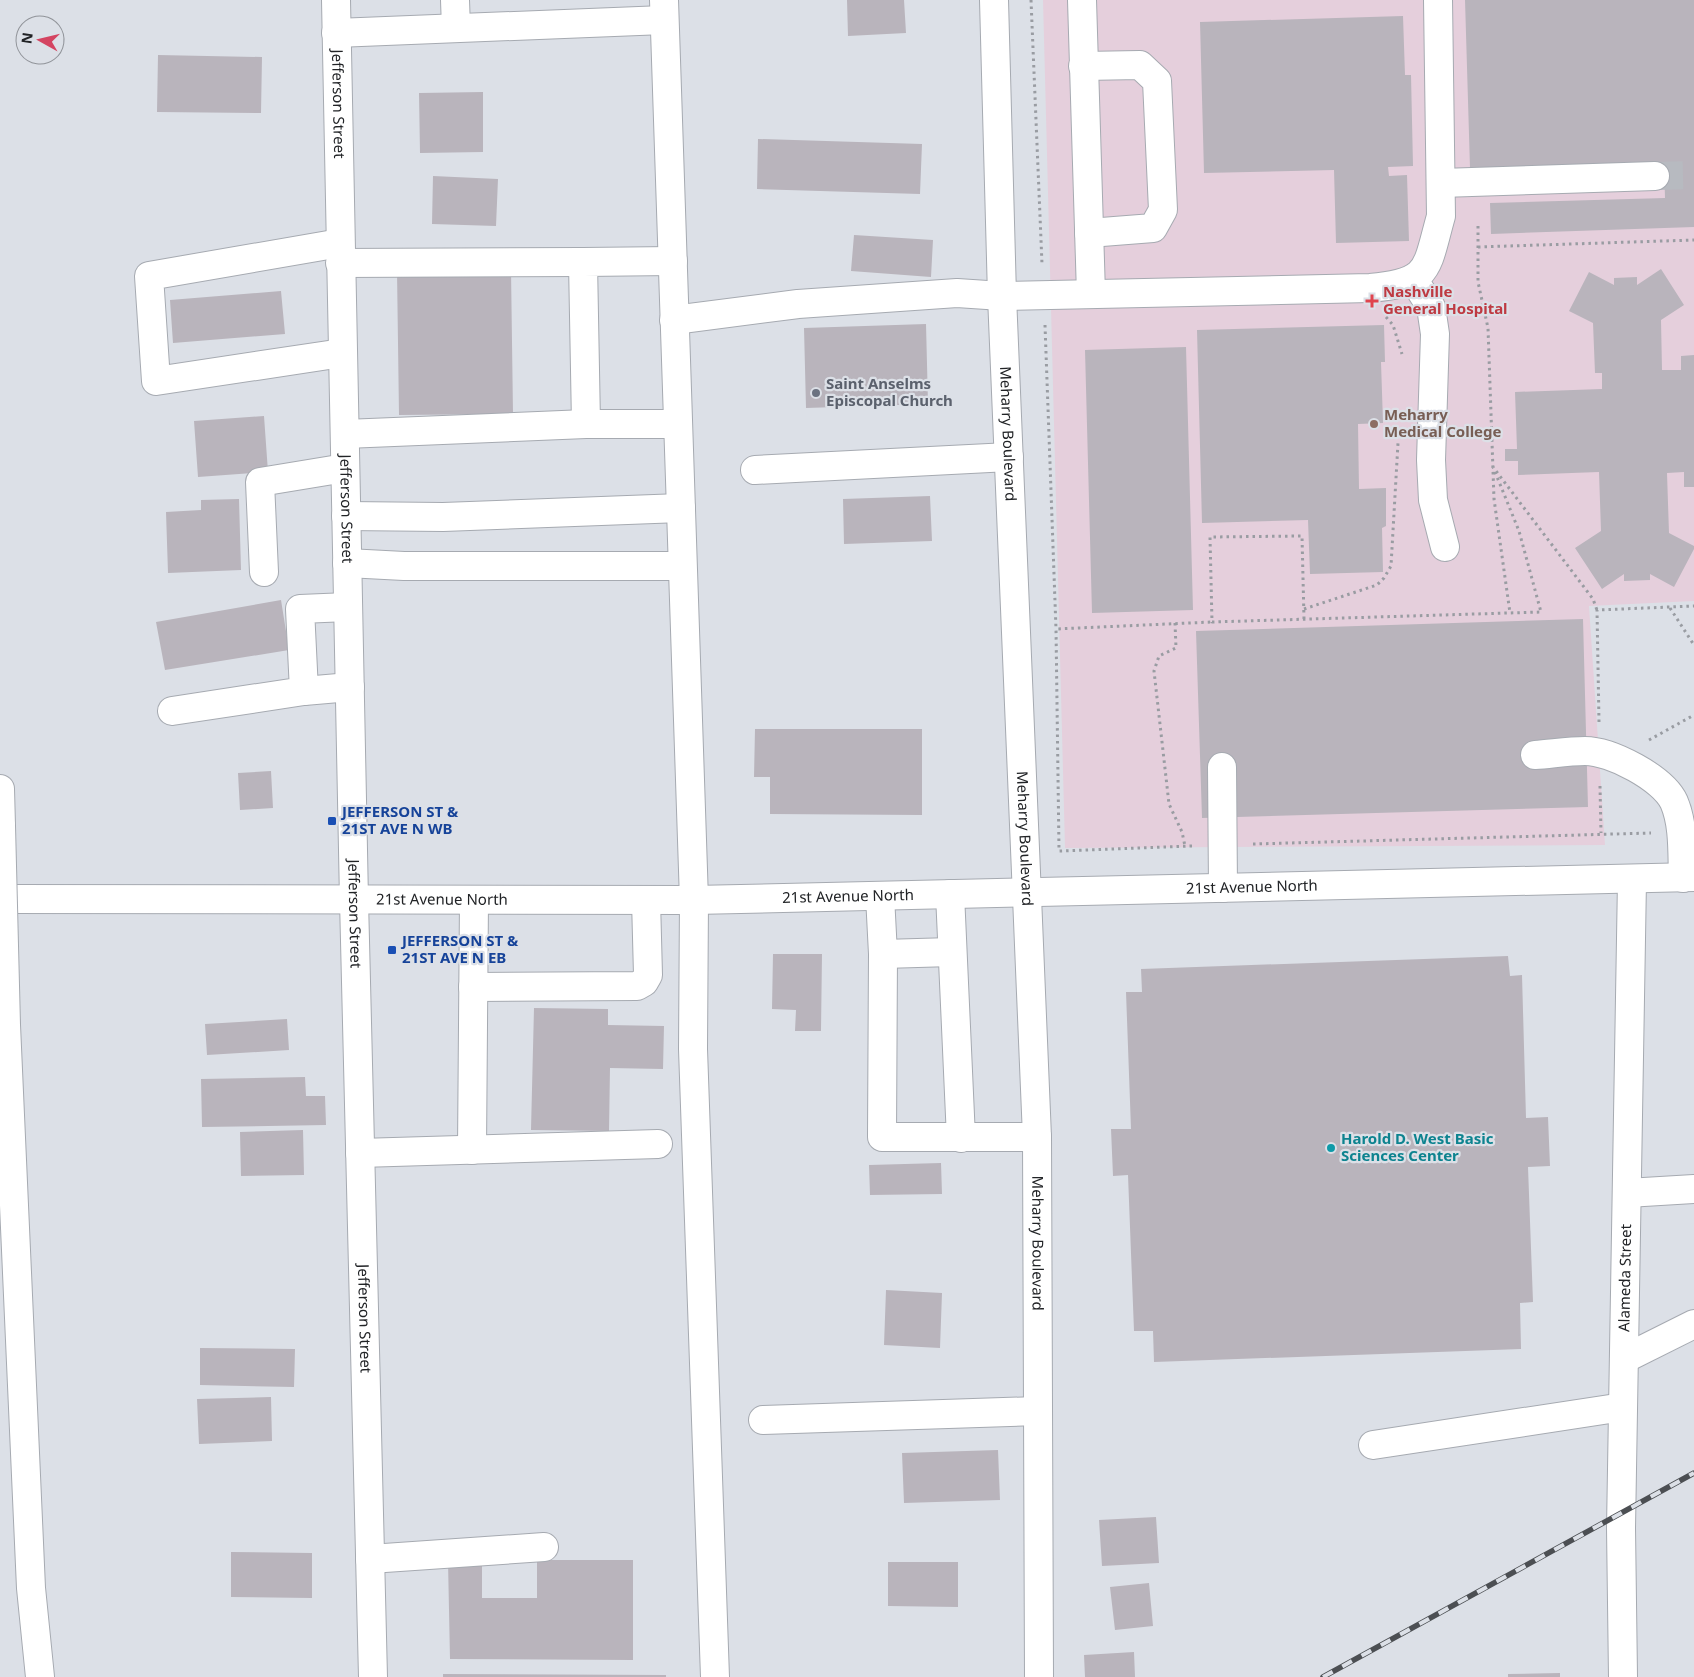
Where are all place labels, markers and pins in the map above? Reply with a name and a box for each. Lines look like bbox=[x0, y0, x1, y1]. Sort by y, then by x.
place label: Nashville General Hospital bbox=[1383, 281, 1508, 318]
marker: Nashville General Hospital bbox=[1365, 294, 1379, 308]
place label: Saint Anselms Episcopal Church bbox=[826, 373, 953, 410]
marker: Saint Anselms Episcopal Church bbox=[810, 387, 822, 399]
place label: Meharry Medical College bbox=[1384, 404, 1502, 441]
marker: Meharry Medical College bbox=[1368, 418, 1380, 430]
place label: JEFFERSON ST & 21ST AVE N WB bbox=[340, 801, 459, 838]
marker: JEFFERSON ST & 21ST AVE N WB bbox=[326, 815, 338, 827]
place label: JEFFERSON ST & 21ST AVE N EB bbox=[400, 930, 519, 967]
marker: JEFFERSON ST & 21ST AVE N EB bbox=[386, 944, 398, 956]
place label: Harold D. West Basic Sciences Center bbox=[1341, 1128, 1494, 1165]
marker: Harold D. West Basic Sciences Center bbox=[1325, 1142, 1337, 1154]

